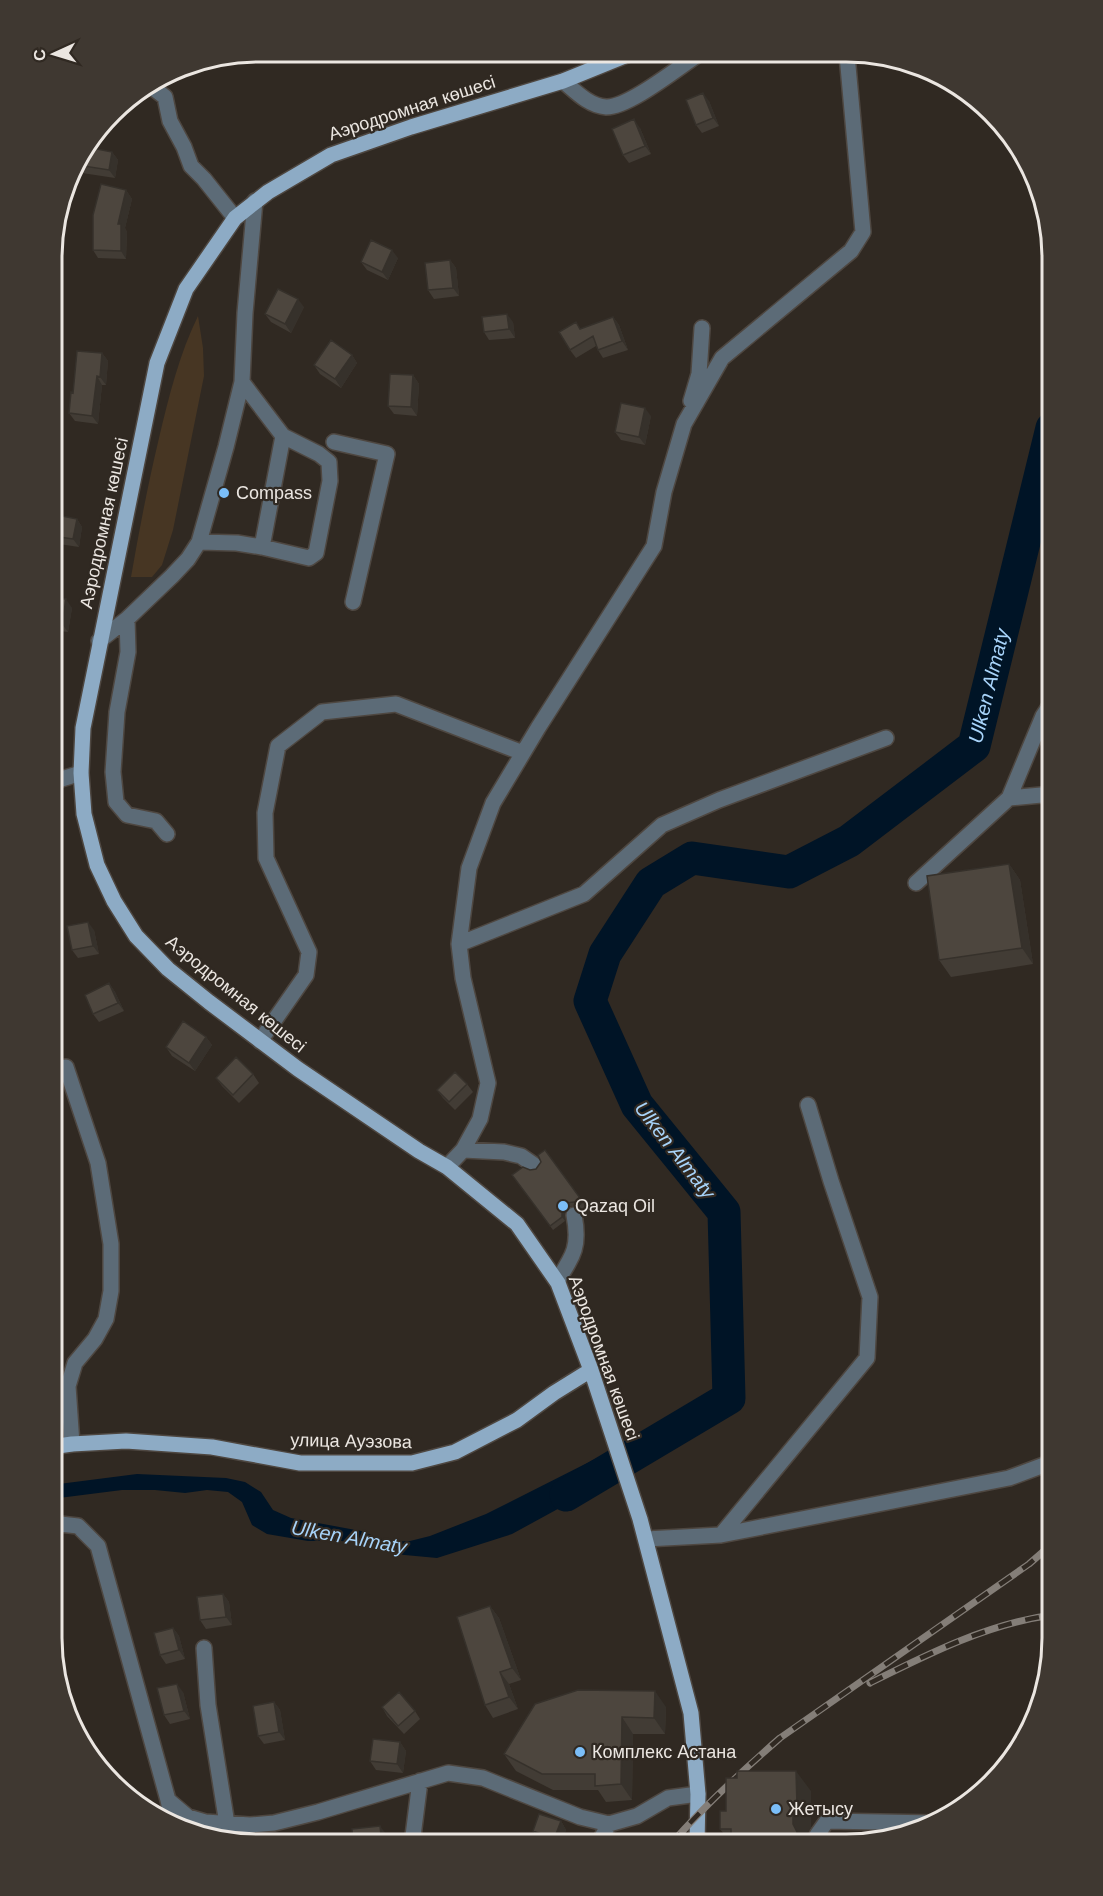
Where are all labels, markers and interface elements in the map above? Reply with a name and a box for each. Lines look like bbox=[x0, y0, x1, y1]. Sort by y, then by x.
north arrow bbox=[24, 24, 84, 84]
text: С bbox=[31, 48, 48, 61]
street label: Аэродромная көшесі bbox=[326, 72, 498, 144]
street label: Аэродромная көшесі bbox=[76, 436, 132, 610]
place label: Compass bbox=[236, 483, 312, 503]
marker: Compass bbox=[217, 486, 231, 500]
water label: Ulken Almaty bbox=[964, 626, 1014, 746]
street label: Аэродромная көшесі bbox=[162, 931, 310, 1057]
water label: Ulken Almaty bbox=[630, 1097, 720, 1204]
place label: Qazaq Oil bbox=[575, 1196, 655, 1216]
marker: Qazaq Oil bbox=[556, 1199, 570, 1213]
street label: Аэродромная көшесі bbox=[565, 1273, 643, 1443]
street label: улица Ауэзова bbox=[290, 1430, 413, 1452]
water label: Ulken Almaty bbox=[289, 1516, 410, 1558]
place label: Комплекс Астана bbox=[592, 1742, 737, 1762]
marker: Комплекс Астана bbox=[573, 1745, 587, 1759]
place label: Жетысу bbox=[788, 1799, 853, 1819]
marker: Жетысу bbox=[769, 1802, 783, 1816]

